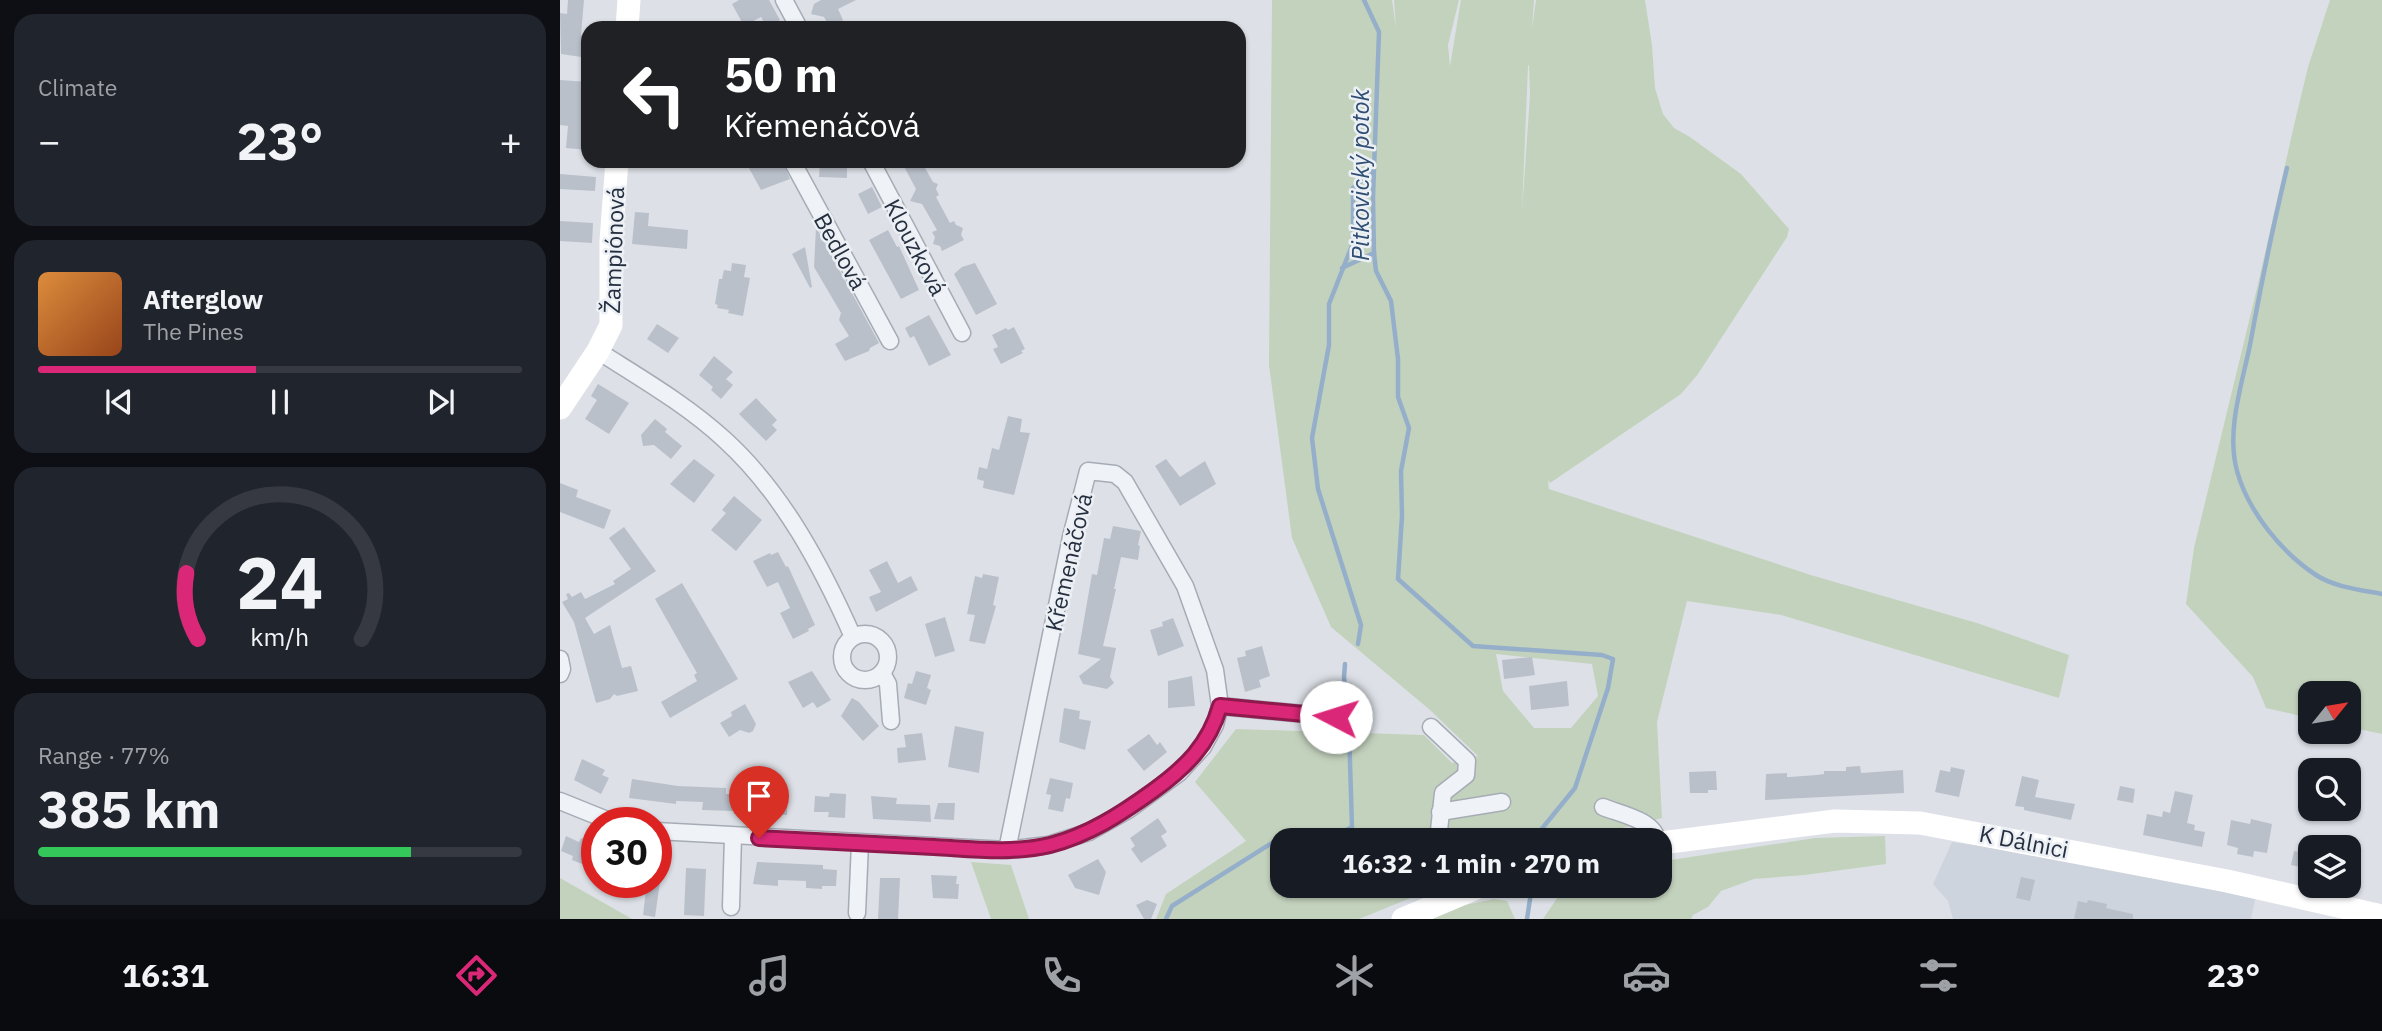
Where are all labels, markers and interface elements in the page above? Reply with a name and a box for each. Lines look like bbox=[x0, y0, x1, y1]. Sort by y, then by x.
text: 50 m bbox=[724, 42, 838, 105]
icon: left bbox=[609, 49, 700, 140]
text: Climate bbox=[38, 72, 117, 102]
water label: Pitkovický potok bbox=[1344, 88, 1376, 261]
text: Křemenáčová bbox=[724, 104, 920, 146]
text: 23° bbox=[237, 107, 323, 174]
text: − bbox=[38, 116, 61, 165]
text: + bbox=[499, 116, 522, 165]
street label: Žampiónová bbox=[596, 186, 630, 314]
street label: Klouzková bbox=[878, 193, 954, 301]
street label: Bedlová bbox=[808, 207, 874, 295]
text: Afterglow bbox=[143, 282, 263, 316]
text: The Pines bbox=[143, 316, 244, 346]
icon: previous bbox=[100, 383, 138, 421]
icon: pause bbox=[261, 383, 299, 421]
icon: next bbox=[422, 383, 460, 421]
street label: Křemenáčová bbox=[1038, 490, 1098, 634]
text: 24 bbox=[236, 534, 324, 629]
text: km/h bbox=[251, 619, 309, 652]
position arrow bbox=[1299, 680, 1373, 754]
north arrow bbox=[2298, 681, 2361, 744]
map controls bbox=[2298, 681, 2361, 898]
text: Range · 77% bbox=[38, 740, 170, 770]
button: search bbox=[2298, 758, 2361, 821]
pin bbox=[729, 766, 789, 838]
text: 385 km bbox=[38, 775, 220, 842]
icon: arrive bbox=[740, 777, 778, 815]
speed limit sign: 30 bbox=[581, 807, 672, 898]
street label: K Dálnici bbox=[1977, 818, 2071, 864]
button: layers bbox=[2298, 835, 2361, 898]
text: 16:32 · 1 min · 270 m bbox=[1342, 846, 1600, 880]
icon: directions bbox=[452, 951, 501, 1000]
icon: music bbox=[745, 951, 794, 1000]
icon: phone bbox=[1037, 951, 1086, 1000]
icon: climate bbox=[1330, 951, 1379, 1000]
icon: car bbox=[1622, 951, 1671, 1000]
icon: filters bbox=[1914, 951, 1963, 1000]
text: 16:31 bbox=[122, 954, 209, 996]
text: 23° bbox=[2207, 954, 2260, 996]

